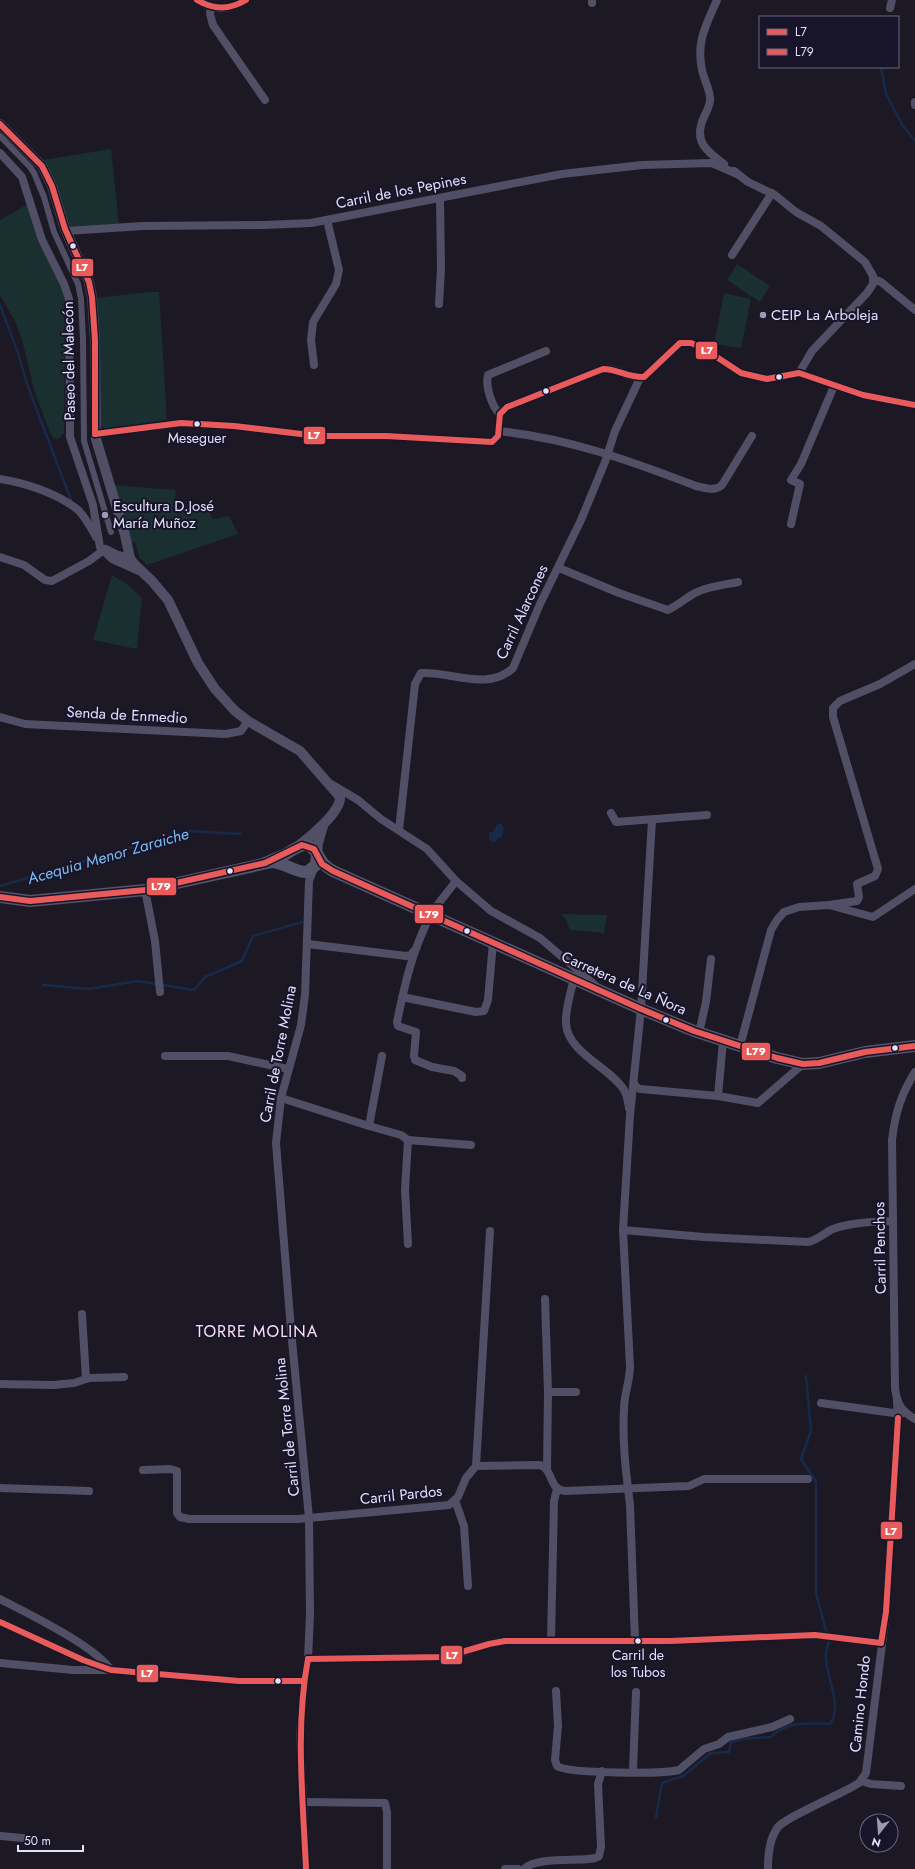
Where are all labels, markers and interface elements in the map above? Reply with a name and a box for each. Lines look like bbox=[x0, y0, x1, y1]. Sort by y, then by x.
legend bbox=[759, 16, 899, 68]
text: L7 bbox=[795, 23, 807, 41]
text: L79 bbox=[795, 43, 814, 61]
street label: Carril de los Pepines bbox=[334, 168, 468, 214]
unlabelled marker bbox=[68, 241, 78, 251]
line badge: L7 bbox=[71, 258, 94, 277]
text: L7 bbox=[76, 259, 89, 275]
street label: Paseo del Malecón bbox=[57, 301, 81, 421]
place label: CEIP La Arboleja bbox=[771, 304, 878, 326]
marker: CEIP La Arboleja bbox=[758, 310, 768, 320]
line badge: L7 bbox=[695, 341, 718, 360]
text: L7 bbox=[701, 342, 714, 358]
unlabelled marker bbox=[774, 372, 784, 382]
unlabelled marker bbox=[541, 386, 551, 396]
marker: Meseguer bbox=[192, 419, 202, 429]
line badge: L7 bbox=[303, 426, 326, 445]
text: L7 bbox=[308, 427, 321, 443]
place label: Meseguer bbox=[168, 428, 227, 448]
place label: Escultura D.José María Muñoz bbox=[113, 495, 214, 534]
marker: Escultura D.José María Muñoz bbox=[100, 510, 110, 520]
street label: Carril Alarcones bbox=[490, 561, 554, 663]
street label: Senda de Enmedio bbox=[66, 701, 188, 729]
water label: Acequia Menor Zaraiche bbox=[24, 822, 191, 890]
unlabelled marker bbox=[225, 866, 235, 876]
line badge: L79 bbox=[146, 877, 177, 896]
text: L79 bbox=[151, 878, 171, 894]
line badge: L79 bbox=[414, 904, 444, 924]
text: L79 bbox=[419, 906, 439, 922]
unlabelled marker bbox=[462, 926, 472, 936]
street label: Carretera de La Ñora bbox=[558, 946, 690, 1020]
street label: Carril de Torre Molina bbox=[254, 984, 302, 1124]
unlabelled marker bbox=[661, 1015, 671, 1025]
line badge: L79 bbox=[741, 1042, 771, 1061]
text: L79 bbox=[746, 1043, 766, 1059]
unlabelled marker bbox=[890, 1043, 900, 1053]
street label: Carril Penchos bbox=[868, 1202, 892, 1294]
district label: TORRE MOLINA bbox=[196, 1320, 318, 1343]
street label: Carril de Torre Molina bbox=[269, 1357, 305, 1497]
street label: Carril Pardos bbox=[359, 1480, 443, 1510]
line badge: L7 bbox=[880, 1521, 903, 1540]
text: L7 bbox=[885, 1523, 898, 1539]
marker: Carril de los Tubos bbox=[633, 1636, 643, 1646]
line badge: L7 bbox=[440, 1645, 463, 1665]
place label: Carril de los Tubos bbox=[611, 1645, 666, 1682]
text: L7 bbox=[446, 1647, 459, 1663]
street label: Camino Hondo bbox=[844, 1655, 876, 1753]
line badge: L7 bbox=[136, 1664, 159, 1683]
text: L7 bbox=[141, 1665, 154, 1681]
unlabelled marker bbox=[273, 1676, 283, 1686]
north arrow bbox=[859, 1813, 899, 1853]
scale bar bbox=[18, 1827, 83, 1853]
text: 50 m bbox=[24, 1832, 51, 1850]
text: N bbox=[870, 1834, 883, 1851]

